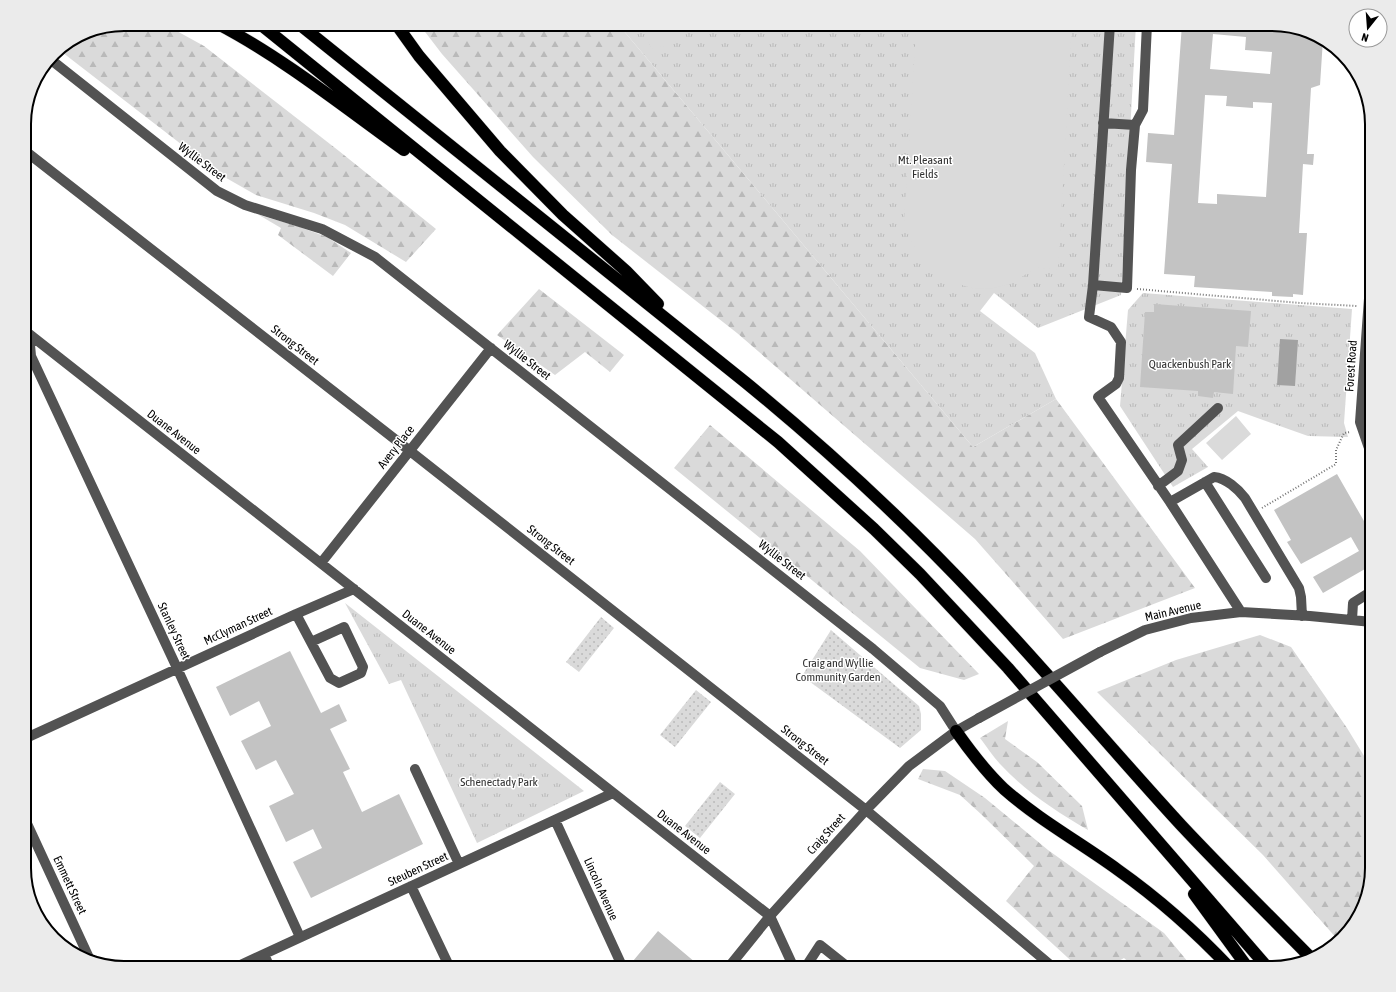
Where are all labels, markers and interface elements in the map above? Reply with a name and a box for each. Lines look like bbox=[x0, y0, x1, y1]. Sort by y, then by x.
north arrow bbox=[1348, 8, 1388, 48]
text: N bbox=[1360, 31, 1370, 44]
street label: Wyllie Street bbox=[175, 140, 229, 185]
park label: Mt. Pleasant Fields bbox=[898, 153, 953, 181]
street label: Strong Street bbox=[268, 322, 322, 368]
street label: Wyllie Street bbox=[501, 337, 554, 383]
street label: Forest Road bbox=[1342, 340, 1360, 392]
park label: Quackenbush Park bbox=[1149, 357, 1232, 371]
street label: Duane Avenue bbox=[144, 407, 204, 457]
street label: Avery Place bbox=[375, 423, 417, 471]
street label: Strong Street bbox=[524, 522, 578, 568]
street label: Wyllie Street bbox=[756, 537, 809, 583]
street label: Main Avenue bbox=[1144, 598, 1202, 624]
street label: Stanley Street bbox=[155, 600, 194, 662]
street label: McClyman Street bbox=[202, 604, 275, 648]
street label: Duane Avenue bbox=[399, 607, 459, 657]
park label: Craig and Wyllie Community Garden bbox=[795, 656, 881, 684]
street label: Strong Street bbox=[778, 722, 832, 768]
park label: Schenectady Park bbox=[460, 775, 539, 789]
street label: Duane Avenue bbox=[654, 807, 714, 857]
street label: Craig Street bbox=[804, 810, 848, 857]
street label: Steuben Street bbox=[386, 849, 451, 889]
street label: Emmett Street bbox=[50, 854, 90, 917]
street label: Lincoln Avenue bbox=[581, 855, 621, 923]

